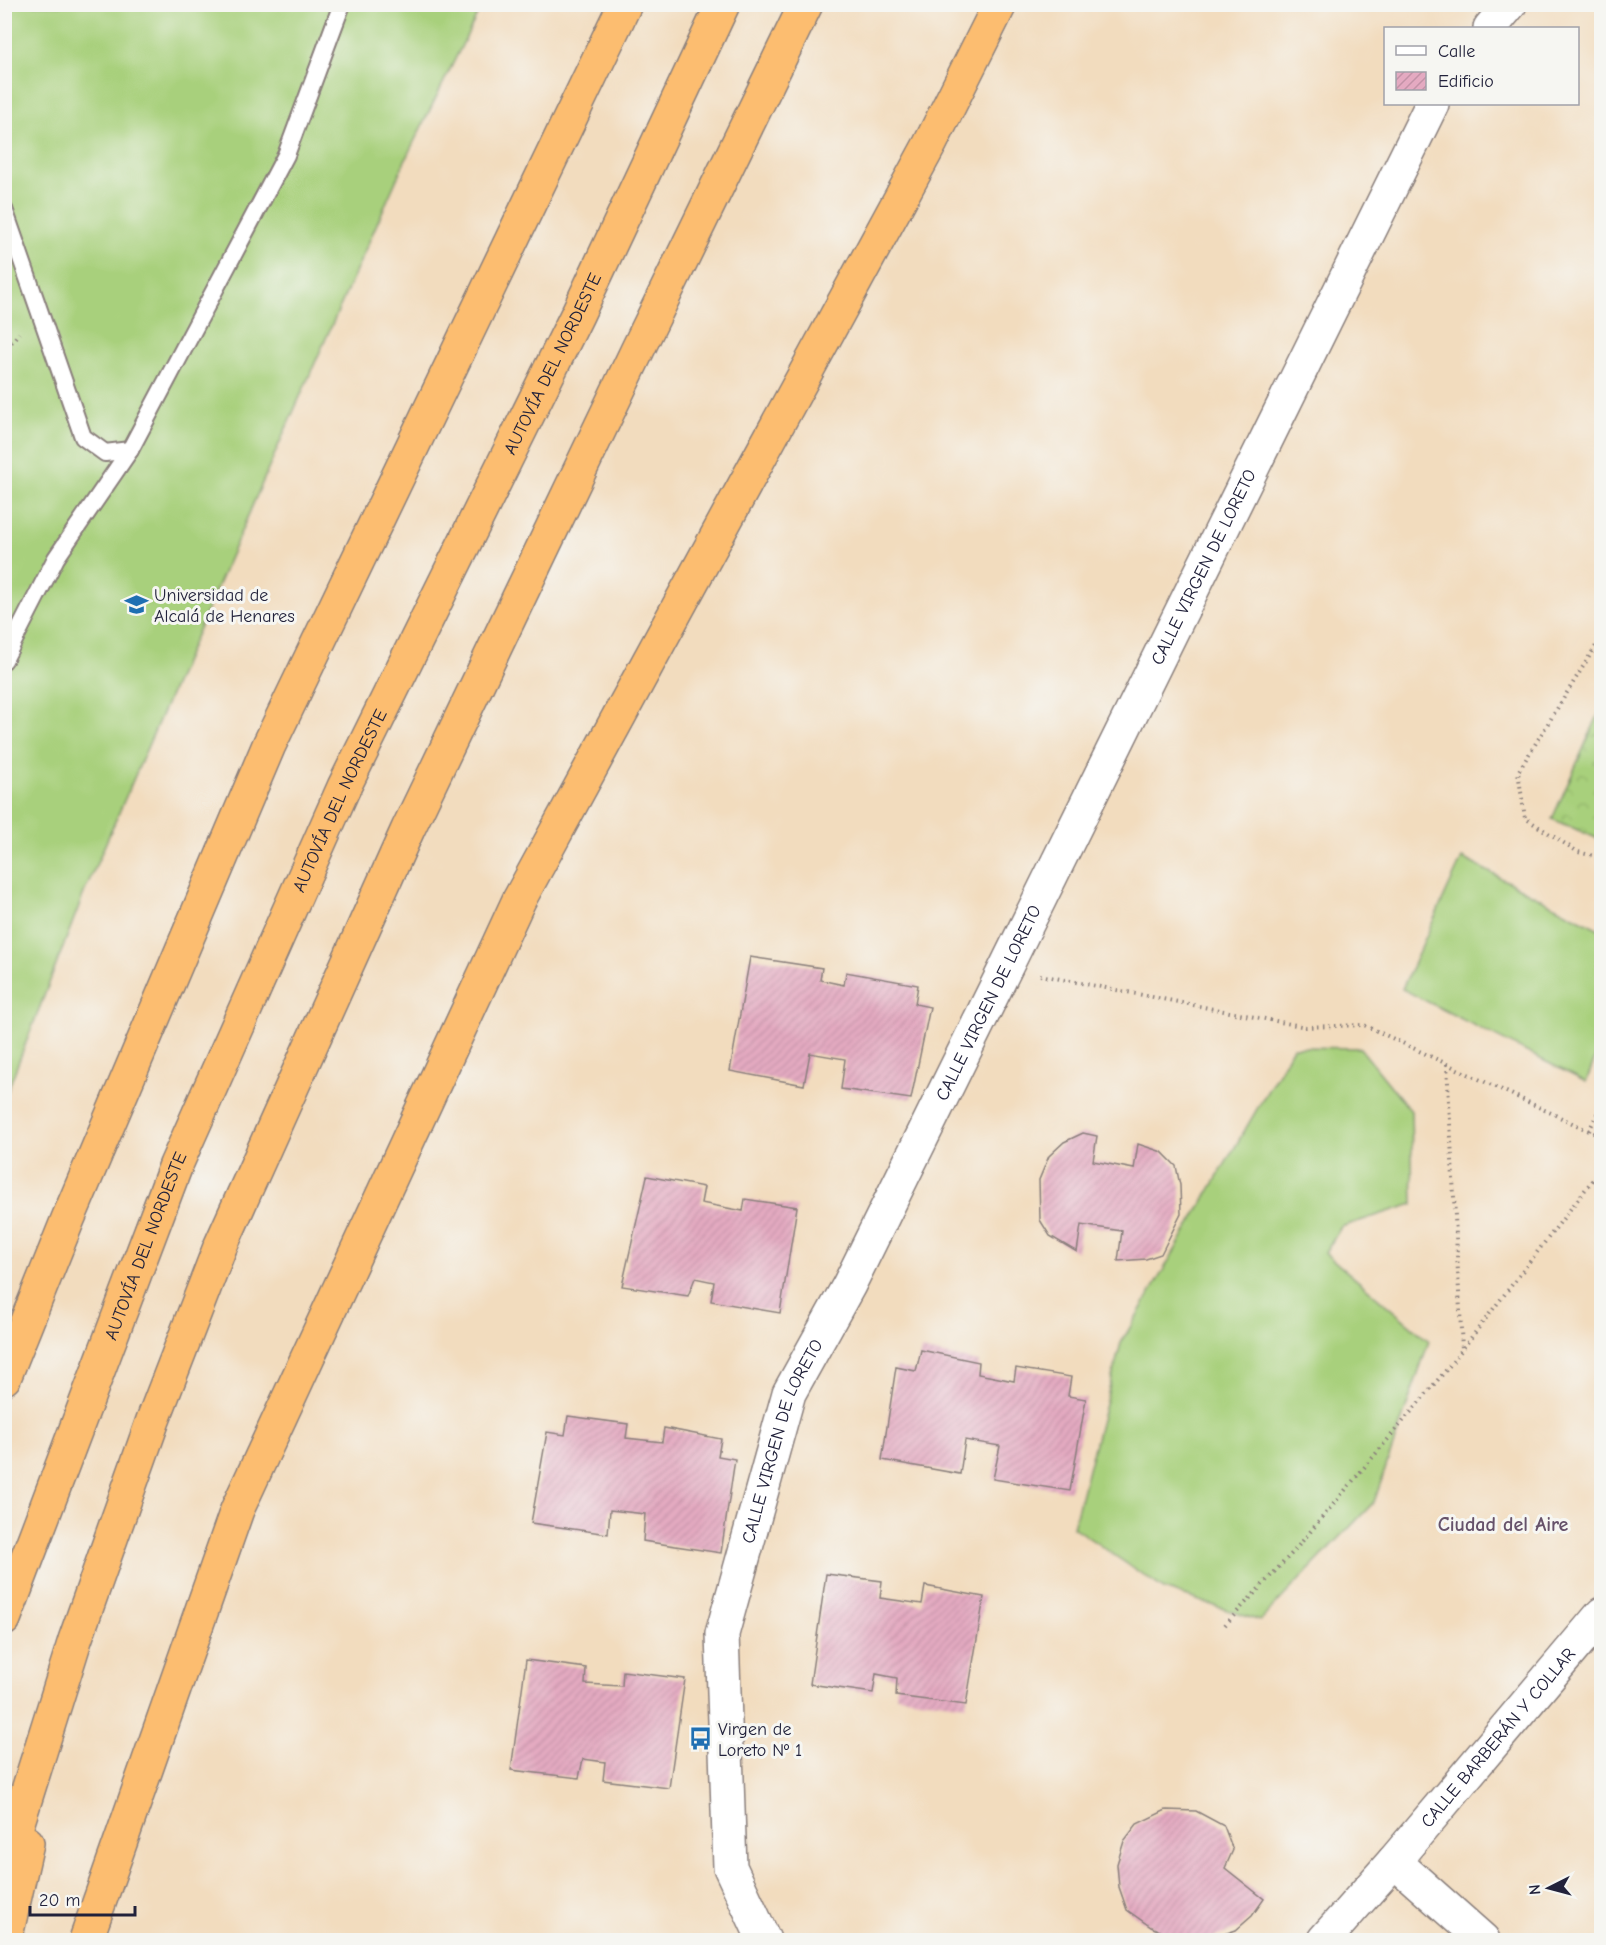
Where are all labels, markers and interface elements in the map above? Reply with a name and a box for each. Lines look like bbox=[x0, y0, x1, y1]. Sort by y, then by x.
legend bbox=[1384, 27, 1579, 105]
text: Calle bbox=[1438, 41, 1475, 62]
text: Edificio bbox=[1438, 71, 1494, 92]
street label: AUTOVÍA DEL NORDESTE bbox=[500, 270, 606, 458]
street label: CALLE VIRGEN DE LORETO bbox=[1147, 466, 1261, 668]
place label: Universidad de Alcalá de Henares bbox=[154, 585, 295, 627]
school or university icon: Universidad de Alcalá de Henares bbox=[123, 592, 149, 618]
street label: AUTOVÍA DEL NORDESTE bbox=[289, 706, 392, 896]
street label: CALLE VIRGEN DE LORETO bbox=[932, 902, 1046, 1104]
street label: AUTOVÍA DEL NORDESTE bbox=[101, 1149, 191, 1343]
street label: CALLE VIRGEN DE LORETO bbox=[738, 1336, 828, 1546]
district label: Ciudad del Aire bbox=[1438, 1513, 1569, 1536]
street label: CALLE BARBERÁN Y COLLAR bbox=[1417, 1643, 1580, 1832]
place label: Virgen de Loreto Nº 1 bbox=[718, 1719, 802, 1761]
bus stop icon: Virgen de Loreto Nº 1 bbox=[687, 1726, 713, 1752]
north arrow bbox=[1519, 1858, 1579, 1918]
scale bar bbox=[30, 1879, 135, 1917]
text: N bbox=[1526, 1883, 1545, 1896]
text: 20 m bbox=[39, 1890, 80, 1911]

